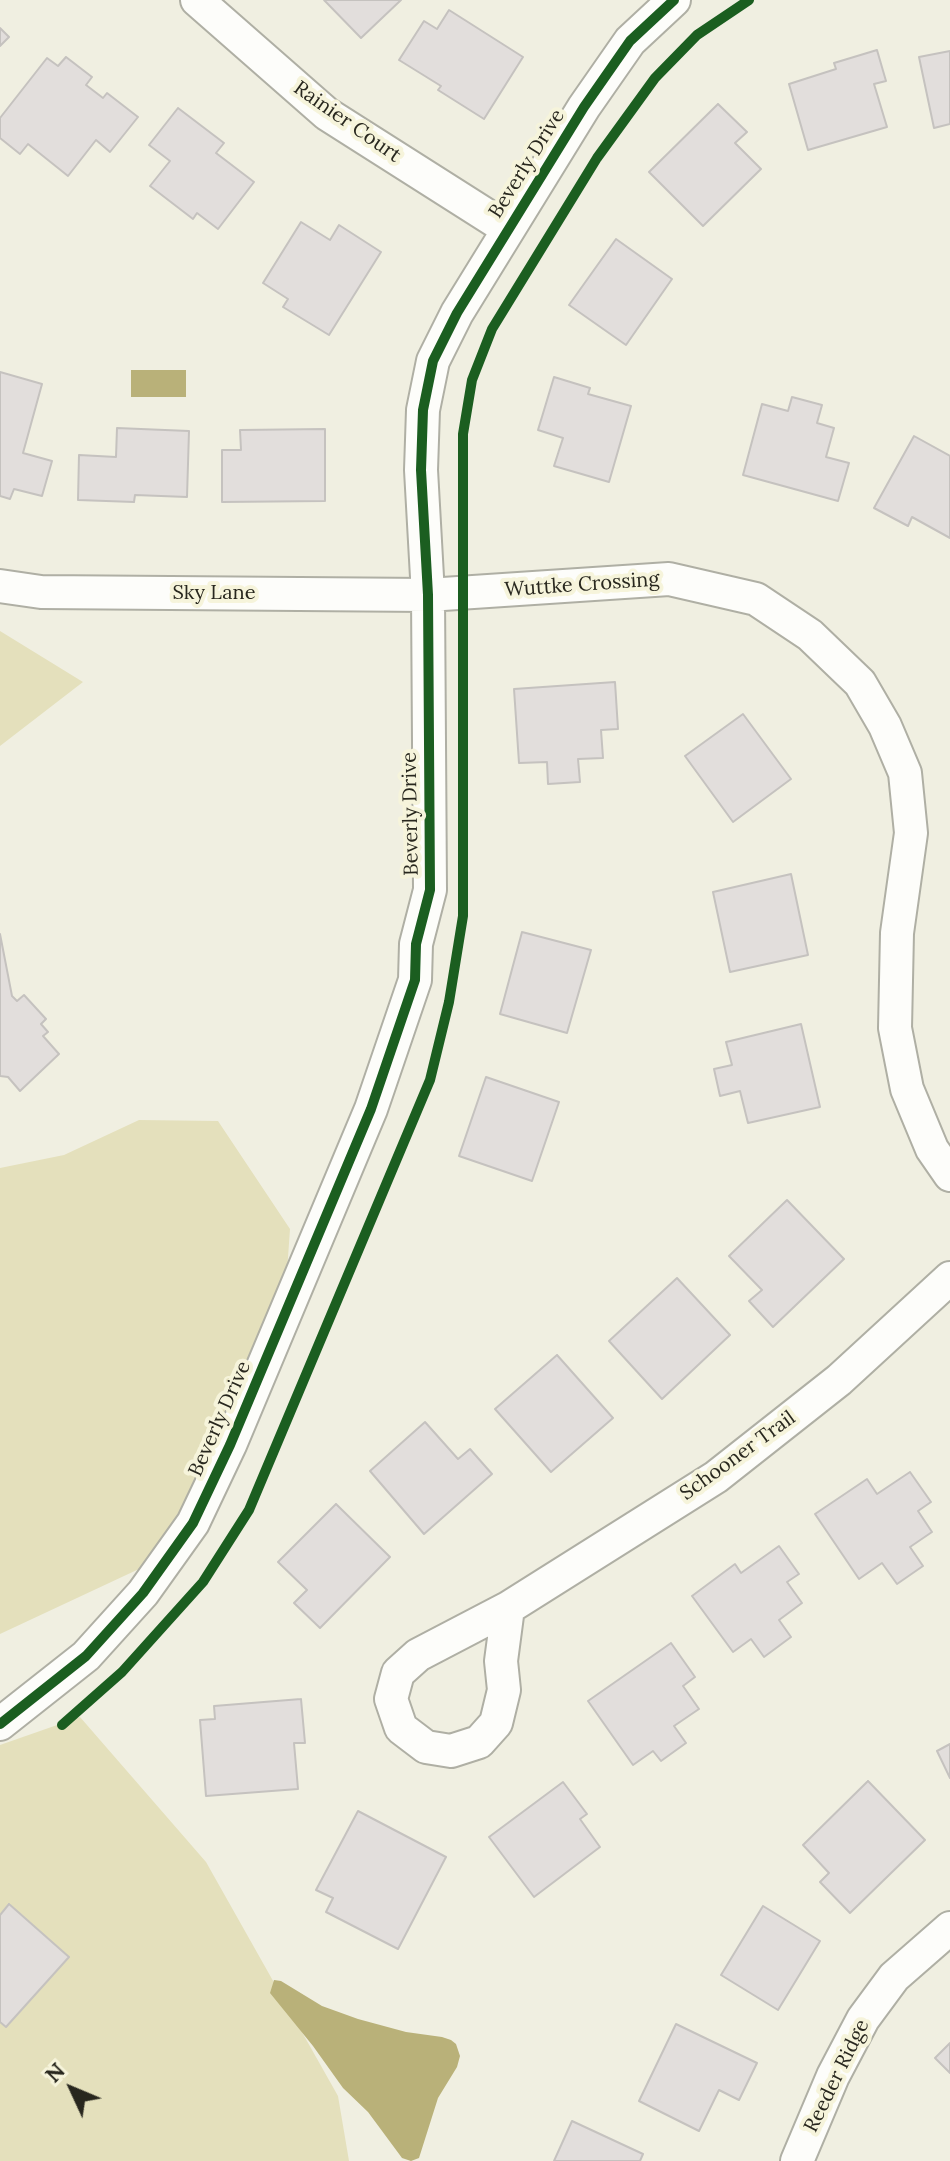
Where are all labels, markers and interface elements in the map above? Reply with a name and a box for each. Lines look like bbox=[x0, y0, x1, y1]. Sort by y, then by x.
street label: Rainier Court bbox=[289, 76, 405, 168]
street label: Beverly Drive bbox=[484, 105, 570, 223]
street label: Wuttke Crossing bbox=[504, 568, 660, 602]
street label: Sky Lane bbox=[172, 581, 256, 605]
street label: Beverly Drive bbox=[398, 752, 424, 876]
street label: Beverly Drive bbox=[184, 1358, 256, 1480]
street label: Schooner Trail bbox=[676, 1406, 800, 1506]
street label: Reeder Ridge bbox=[799, 2016, 875, 2136]
north arrow bbox=[32, 2049, 112, 2129]
text: N bbox=[39, 2056, 71, 2088]

